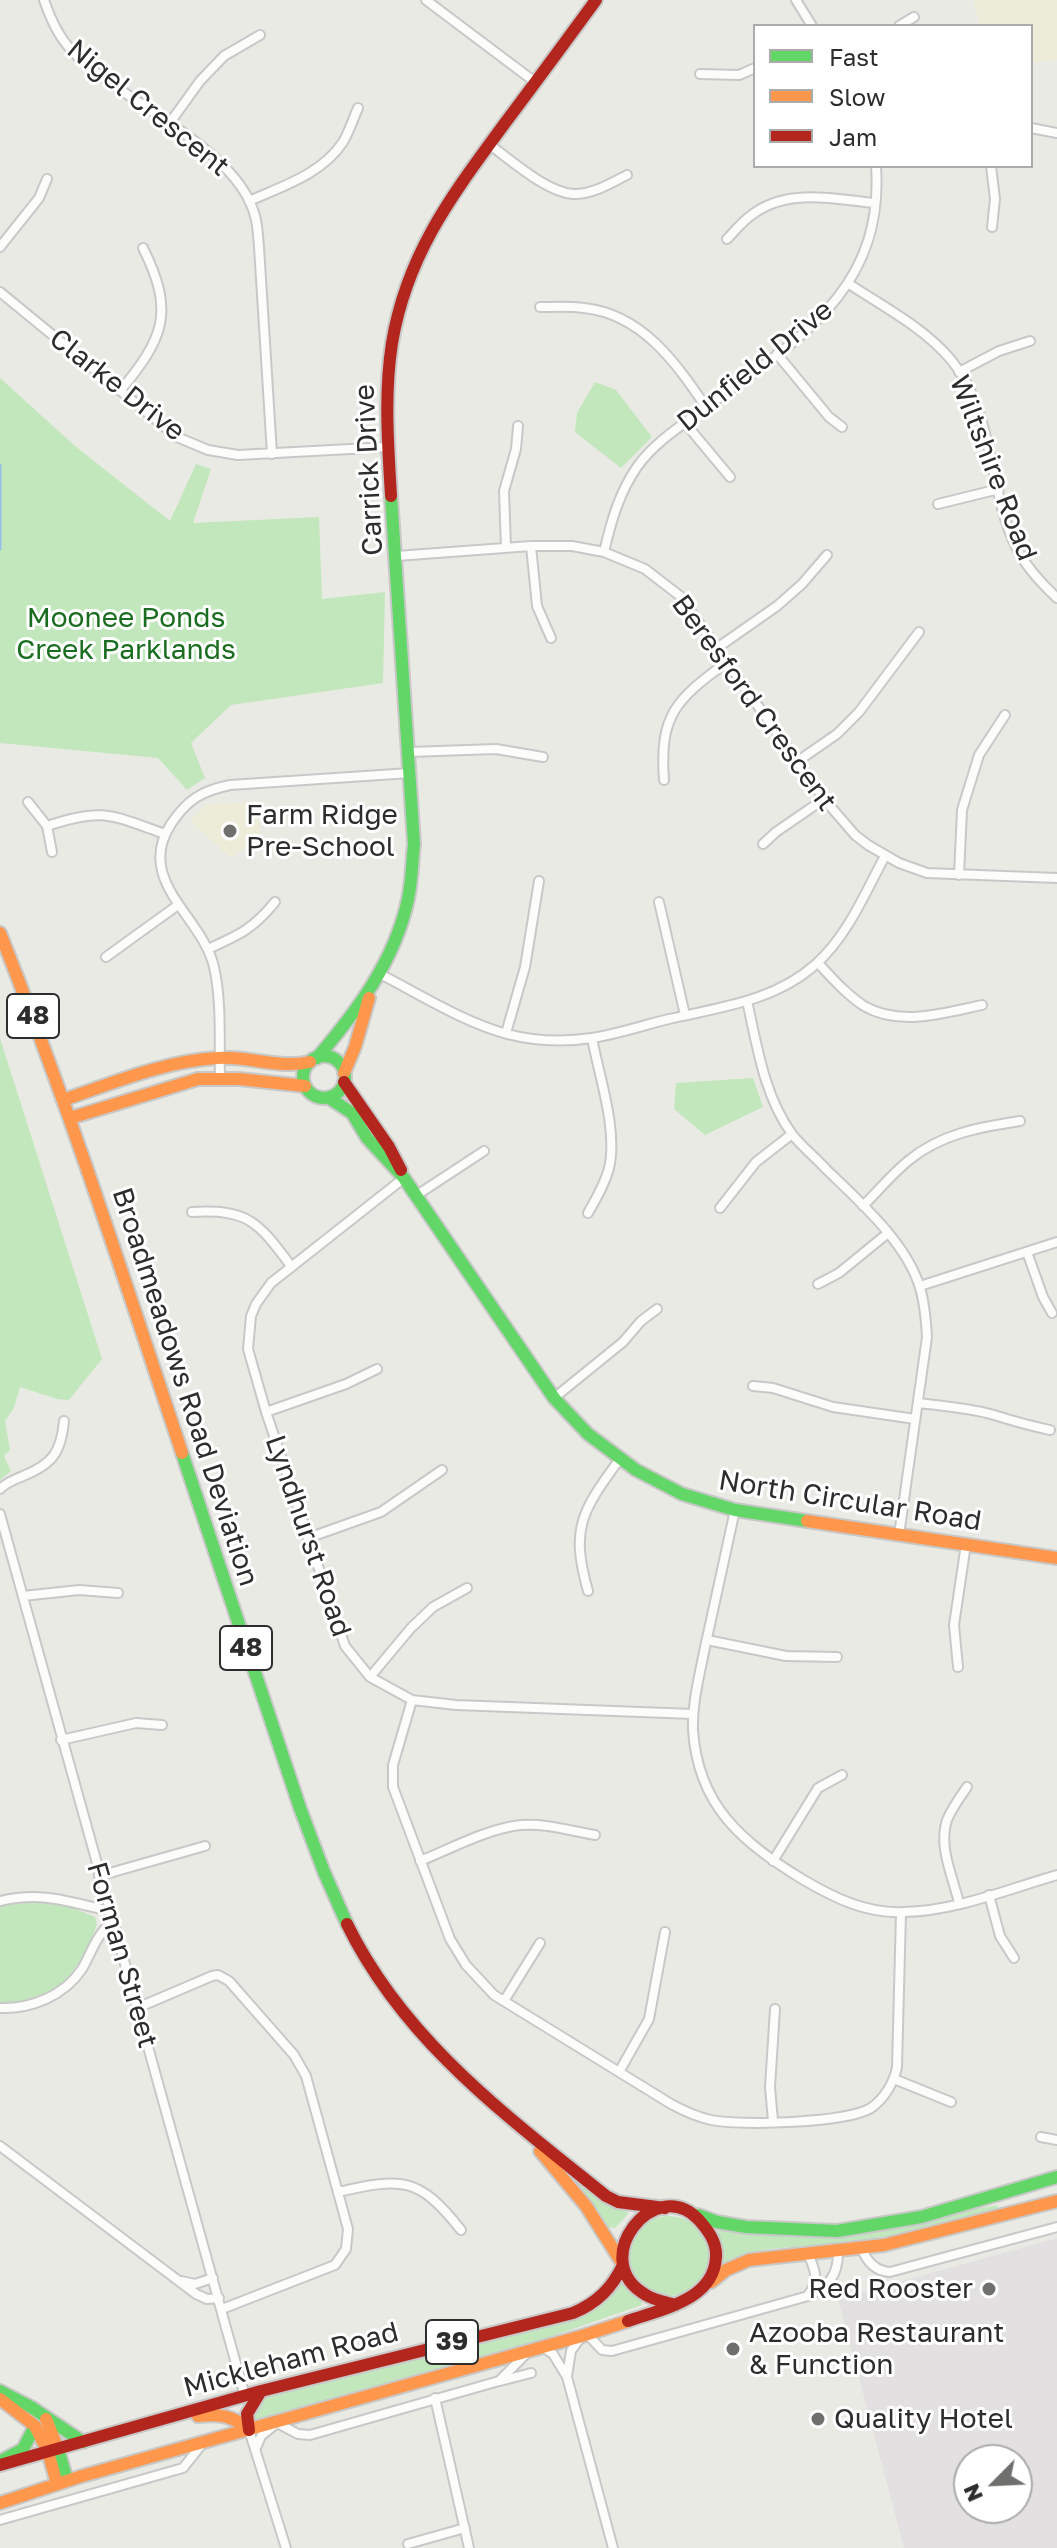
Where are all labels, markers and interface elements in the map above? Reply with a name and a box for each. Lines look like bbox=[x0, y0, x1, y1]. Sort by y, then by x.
legend bbox=[753, 24, 1033, 168]
street label: Nigel Crescent bbox=[60, 32, 236, 184]
text: Fast bbox=[829, 42, 879, 71]
text: Slow bbox=[829, 82, 885, 111]
text: Jam bbox=[829, 122, 877, 151]
street label: Dunfield Drive bbox=[671, 293, 839, 439]
street label: Clarke Drive bbox=[43, 322, 191, 448]
street label: Wiltshire Road bbox=[942, 370, 1044, 566]
street label: Carrick Drive bbox=[348, 383, 390, 557]
street label: Beresford Crescent bbox=[664, 588, 844, 818]
park label: Moonee Ponds Creek Parklands bbox=[16, 601, 236, 667]
place label: Farm Ridge Pre-School bbox=[246, 798, 398, 864]
marker: Farm Ridge Pre-School bbox=[221, 822, 239, 840]
road number: 48 bbox=[7, 994, 59, 1038]
street label: Broadmeadows Road Deviation bbox=[105, 1184, 265, 1590]
street label: Lyndhurst Road bbox=[258, 1431, 358, 1641]
street label: North Circular Road bbox=[716, 1464, 984, 1538]
road number: 48 bbox=[220, 1626, 272, 1670]
street label: Forman Street bbox=[79, 1858, 165, 2052]
place label: Red Rooster bbox=[808, 2272, 973, 2306]
marker: Red Rooster bbox=[980, 2280, 998, 2298]
street label: Mickleham Road bbox=[180, 2315, 402, 2405]
place label: Azooba Restaurant & Function bbox=[749, 2316, 1004, 2382]
road number: 39 bbox=[426, 2320, 478, 2364]
marker: Azooba Restaurant & Function bbox=[724, 2340, 742, 2358]
place label: Quality Hotel bbox=[834, 2402, 1013, 2436]
marker: Quality Hotel bbox=[809, 2410, 827, 2428]
north arrow bbox=[953, 2444, 1033, 2524]
text: N bbox=[957, 2480, 988, 2506]

